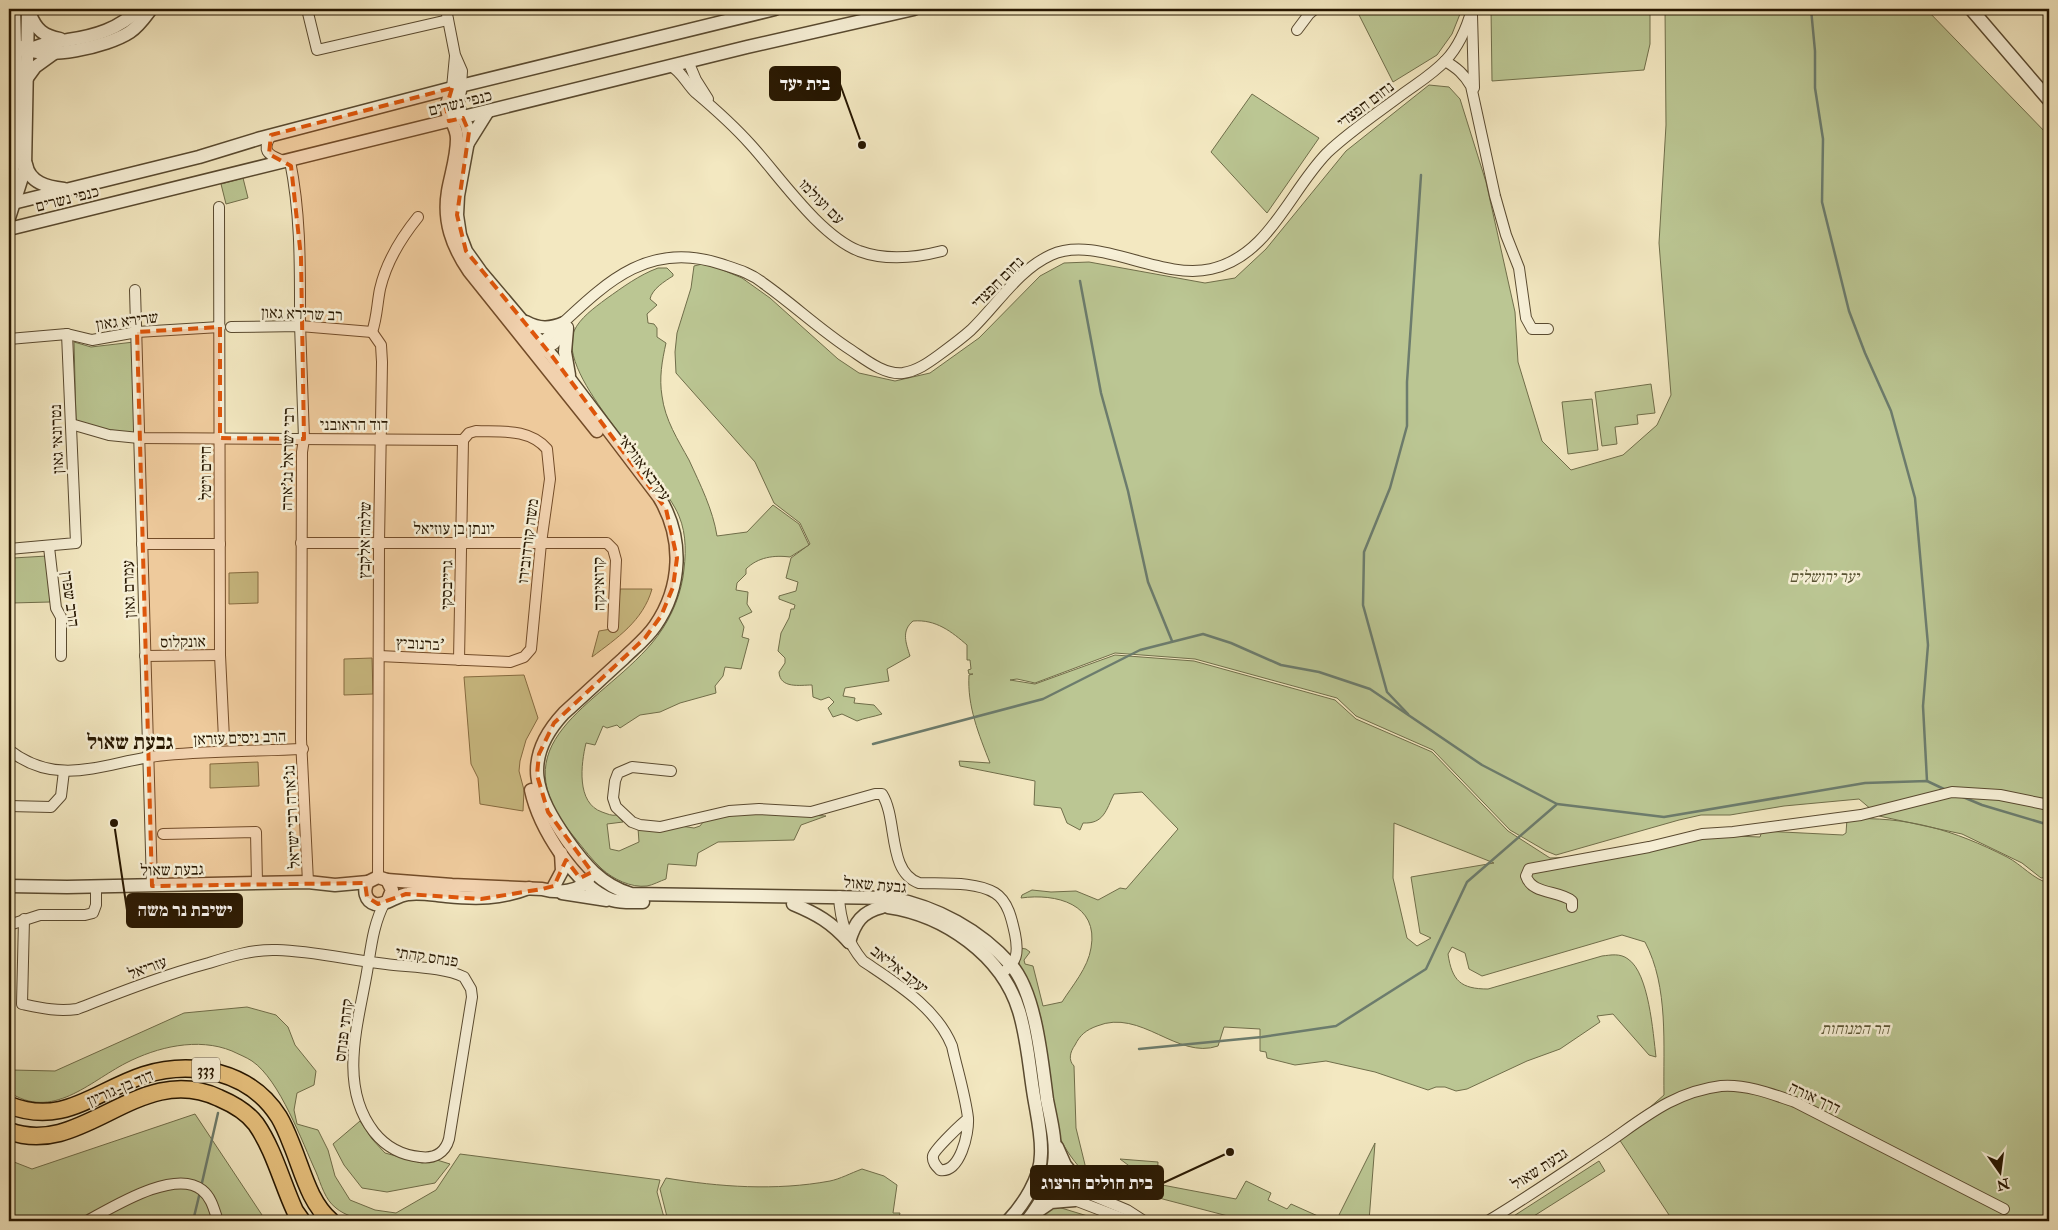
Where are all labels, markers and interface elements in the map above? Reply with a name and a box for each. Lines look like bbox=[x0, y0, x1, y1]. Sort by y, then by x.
callout: בית יעד bbox=[770, 67, 840, 100]
text: בית יעד bbox=[780, 73, 831, 96]
street label: נחום חפצדי bbox=[1333, 77, 1398, 133]
street label: כנפי נשרים bbox=[426, 85, 494, 120]
street label: עם ועולמו bbox=[794, 175, 849, 229]
street label: כנפי נשרים bbox=[33, 181, 101, 216]
street label: נחום חפצדי bbox=[967, 252, 1028, 313]
street label: רב שרירא גאון bbox=[261, 303, 343, 325]
street label: שרירא גאון bbox=[95, 307, 160, 335]
street label: נטרונאי גאון bbox=[46, 404, 68, 474]
street label: רבי ישראל נג'ארה bbox=[277, 407, 299, 511]
street label: דוד הראובני bbox=[320, 415, 388, 435]
street label: עקיבא אזולאי bbox=[613, 431, 675, 505]
street label: חיים ויטל bbox=[196, 446, 216, 500]
street label: משה קורדובירו bbox=[513, 497, 543, 585]
street label: שלמה אלקבץ bbox=[354, 501, 376, 579]
street label: יונתן בן עוזיאל bbox=[413, 519, 495, 539]
street label: קרואינקה bbox=[589, 557, 609, 611]
street label: עמרם גאון bbox=[118, 559, 140, 618]
street label: גרייבסקי bbox=[437, 560, 457, 610]
park label: יער ירושלים bbox=[1789, 567, 1860, 587]
street label: הרב שפרן bbox=[56, 570, 84, 628]
street label: אונקלוס bbox=[160, 632, 206, 652]
street label: ברנוביץ' bbox=[395, 633, 444, 655]
street label: הרב ניסים עזראן bbox=[193, 726, 287, 750]
district label: גבעת שאול bbox=[86, 729, 174, 756]
street label: נג'ארה רבי ישראל bbox=[279, 765, 305, 869]
street label: גבעת שאול bbox=[140, 859, 204, 881]
street label: גבעת שאול bbox=[842, 872, 907, 898]
callout: ישיבת נר משה bbox=[127, 894, 242, 927]
text: ישיבת נר משה bbox=[137, 899, 233, 922]
street label: יעקב אליאב bbox=[866, 941, 932, 999]
street label: פנחס קהתי bbox=[394, 942, 460, 972]
street label: עזריאל bbox=[125, 952, 170, 984]
street label: קהתי פנחס bbox=[330, 997, 358, 1063]
park label: הר המנוחות bbox=[1821, 1019, 1891, 1039]
road number: 333 bbox=[192, 1058, 220, 1082]
street label: דוד בן-גוריון bbox=[84, 1065, 157, 1111]
street label: דרך אורה bbox=[1786, 1077, 1844, 1119]
street label: גבעת שאול bbox=[1507, 1143, 1572, 1195]
north arrow bbox=[1976, 1148, 2026, 1198]
callout: בית חולים הרצוג bbox=[1031, 1166, 1163, 1199]
text: בית חולים הרצוג bbox=[1041, 1172, 1153, 1195]
text: N bbox=[1994, 1174, 2012, 1194]

